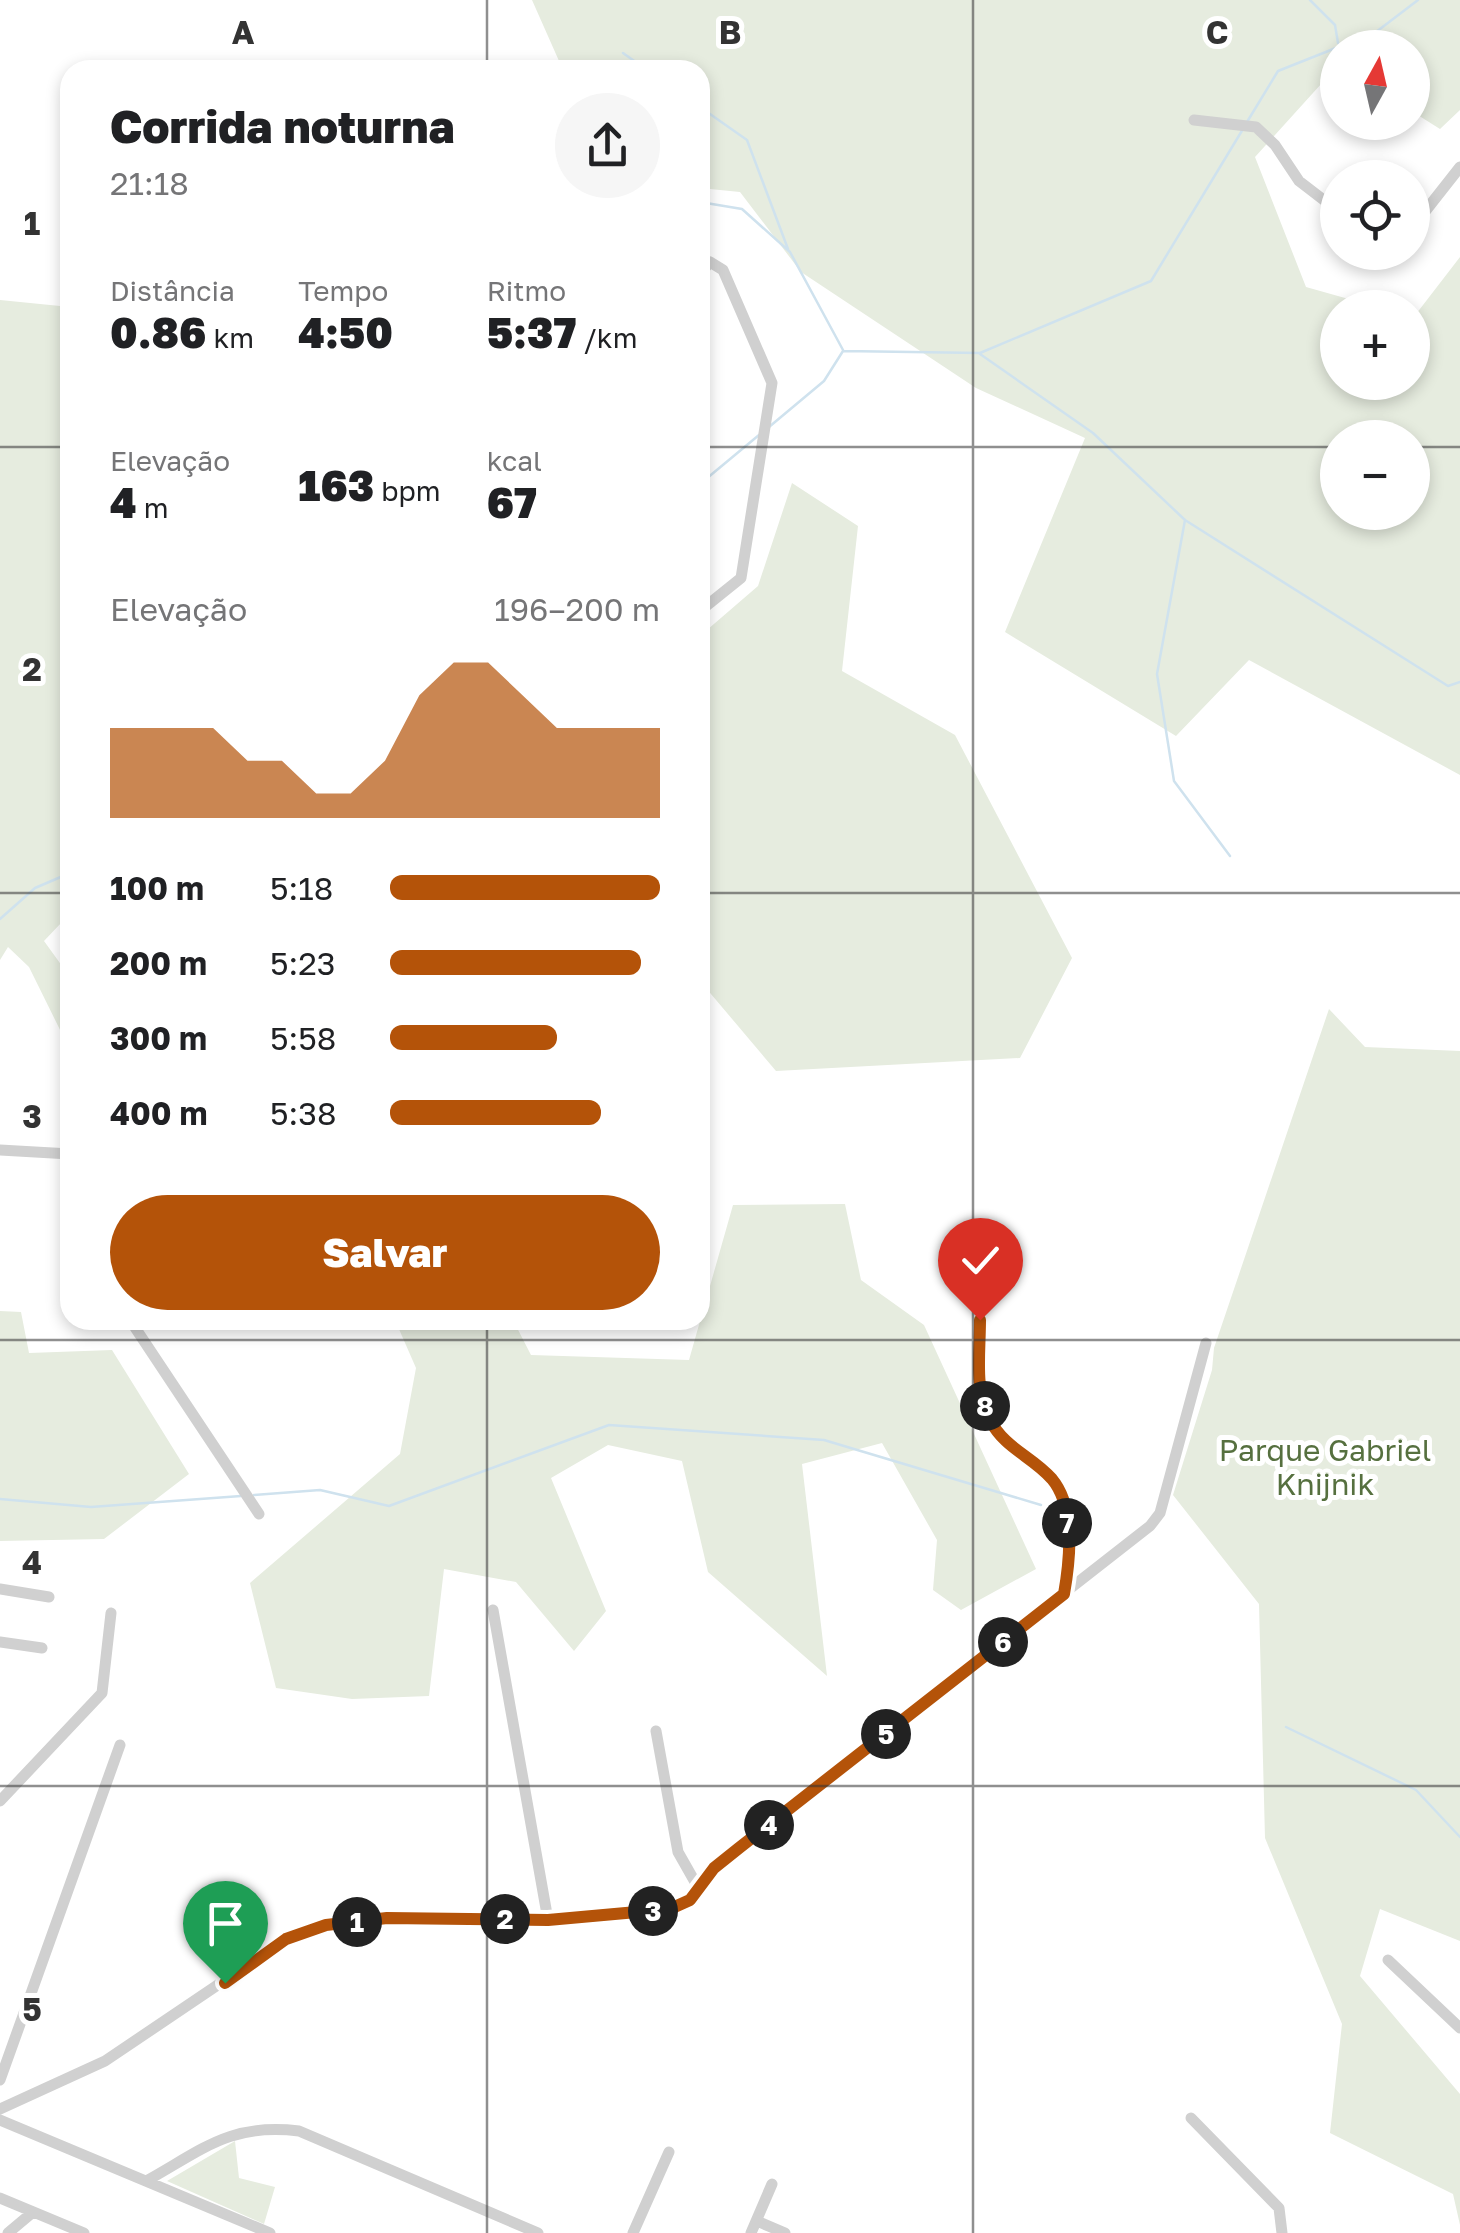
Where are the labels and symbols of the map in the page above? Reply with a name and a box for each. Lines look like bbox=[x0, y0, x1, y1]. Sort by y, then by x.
text: A bbox=[232, 13, 255, 51]
text: B bbox=[719, 13, 741, 51]
text: C bbox=[1206, 13, 1228, 51]
north arrow bbox=[1320, 30, 1430, 140]
text: 1 bbox=[24, 204, 40, 242]
text: 2 bbox=[22, 650, 42, 688]
text: 3 bbox=[22, 1097, 42, 1135]
pin bbox=[938, 1218, 1023, 1321]
pin: 8 bbox=[960, 1381, 1010, 1431]
park label: Parque Gabriel Knijnik bbox=[1219, 1432, 1431, 1502]
pin: 7 bbox=[1042, 1498, 1092, 1548]
text: 4 bbox=[22, 1543, 42, 1581]
pin: 6 bbox=[978, 1617, 1028, 1667]
pin: 5 bbox=[861, 1709, 911, 1759]
pin: 4 bbox=[744, 1800, 794, 1850]
pin bbox=[183, 1881, 268, 1984]
pin: 3 bbox=[628, 1886, 678, 1936]
pin: 2 bbox=[480, 1894, 530, 1944]
pin: 1 bbox=[332, 1897, 382, 1947]
text: 5 bbox=[22, 1990, 42, 2028]

